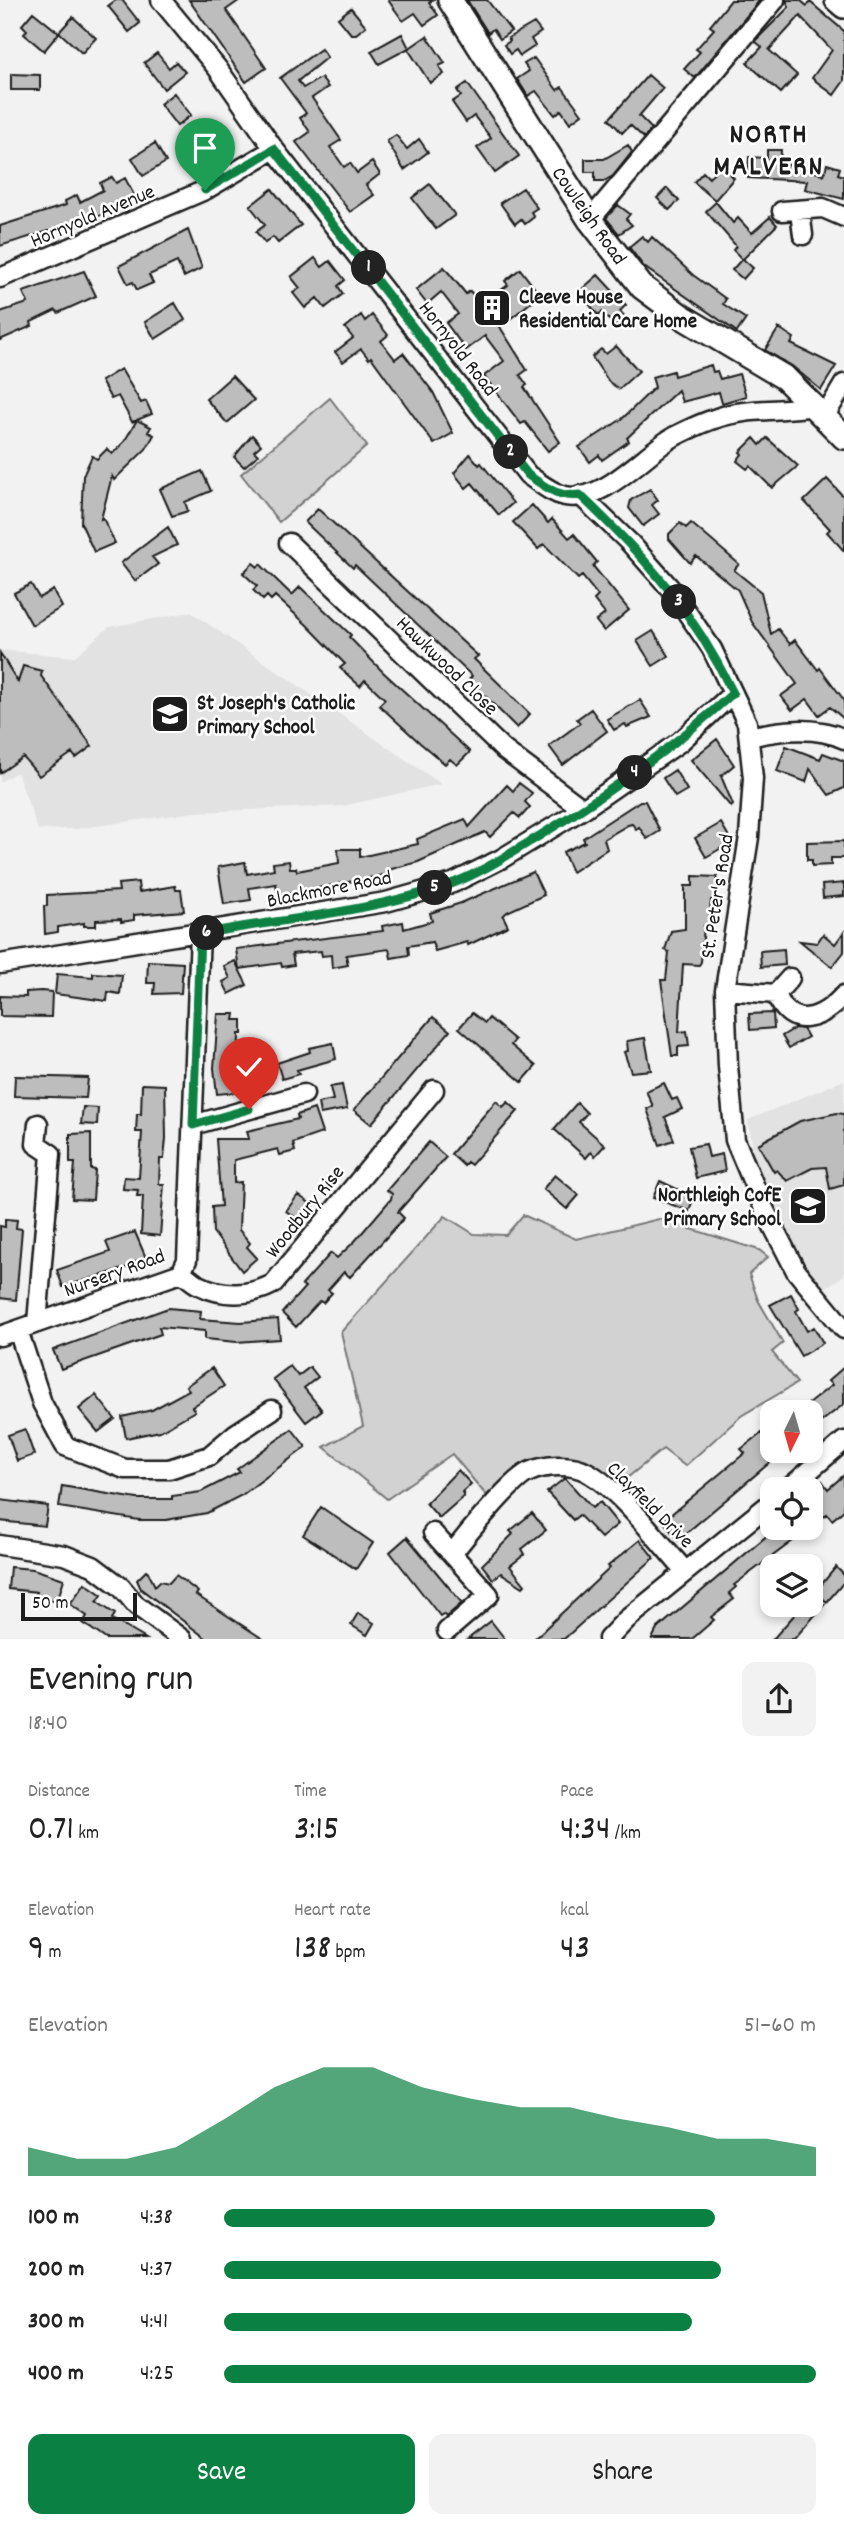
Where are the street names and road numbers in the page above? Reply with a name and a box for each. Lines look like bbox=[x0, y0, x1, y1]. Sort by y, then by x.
street label: Cowleigh Road bbox=[542, 161, 633, 272]
street label: Hornyold Avenue bbox=[26, 178, 160, 257]
street label: Hornyold Road bbox=[410, 296, 504, 404]
street label: Hawkwood Close bbox=[388, 610, 504, 724]
street label: St. Peter's Road bbox=[694, 832, 744, 961]
street label: Blackmore Road bbox=[264, 864, 395, 918]
street label: Woodbury Rise bbox=[259, 1160, 353, 1266]
street label: Nursery Road bbox=[60, 1243, 170, 1307]
street label: Clayfield Drive bbox=[598, 1456, 699, 1557]

